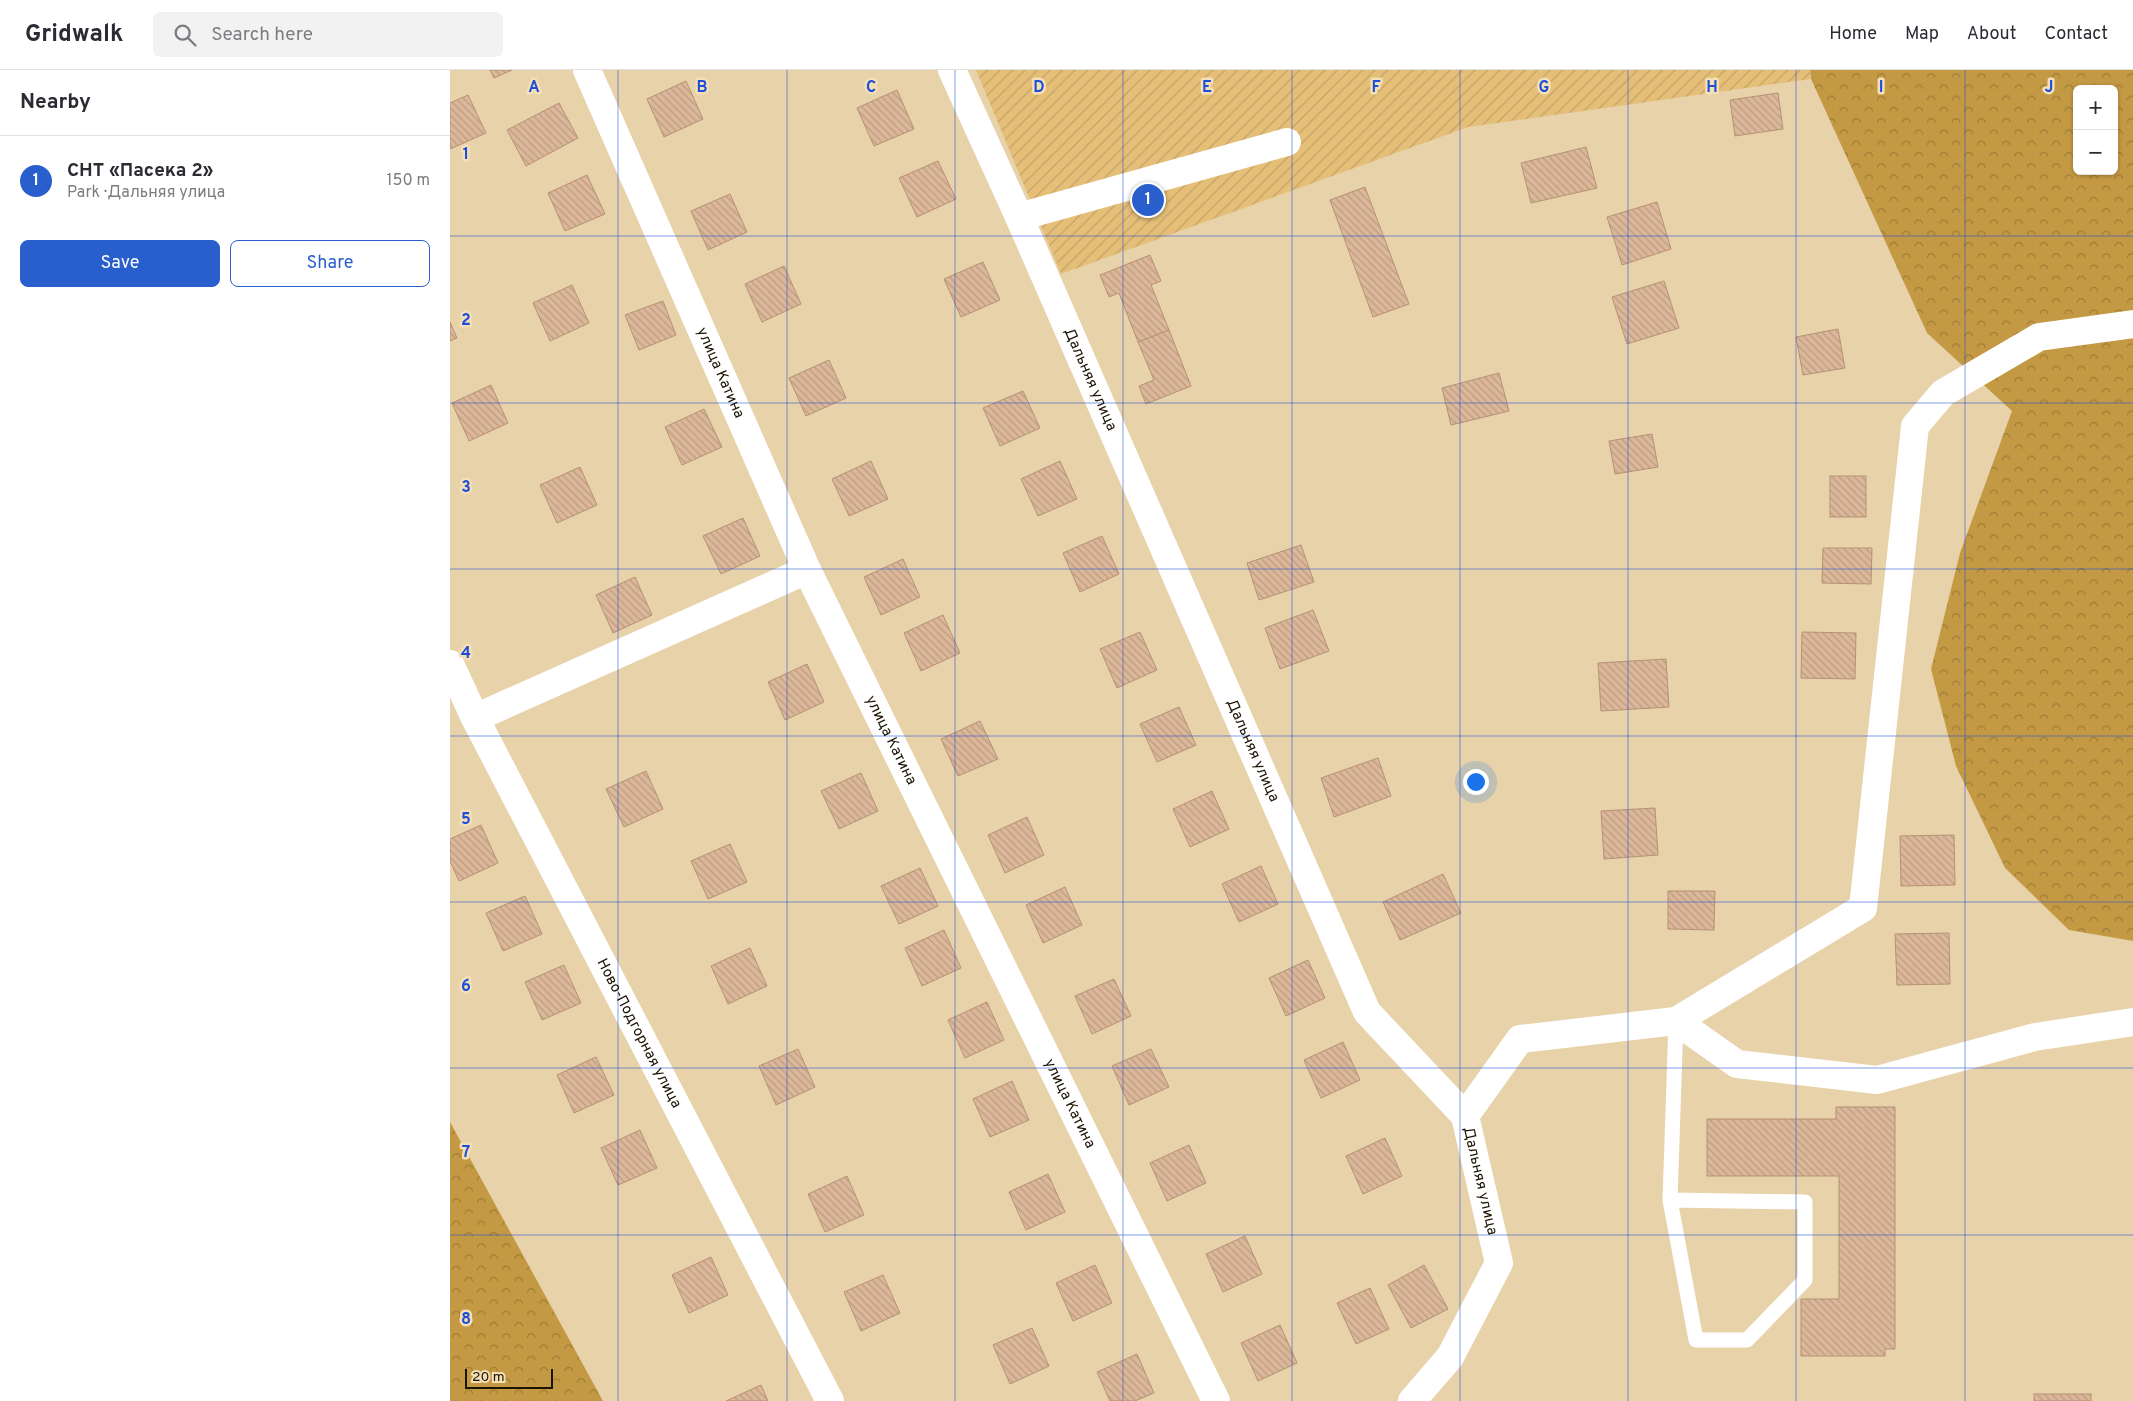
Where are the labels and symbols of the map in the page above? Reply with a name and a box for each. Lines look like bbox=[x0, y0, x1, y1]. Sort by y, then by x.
text: A bbox=[528, 78, 540, 98]
text: B bbox=[696, 78, 708, 98]
text: C bbox=[866, 78, 876, 98]
text: D bbox=[1033, 78, 1045, 98]
text: E bbox=[1202, 78, 1212, 98]
text: F bbox=[1371, 78, 1381, 98]
text: G bbox=[1539, 78, 1549, 98]
text: H bbox=[1706, 78, 1718, 98]
text: I bbox=[1879, 78, 1883, 98]
text: J bbox=[2045, 78, 2053, 98]
text: 1 bbox=[463, 145, 469, 165]
pin: 1 bbox=[1132, 181, 1164, 219]
text: 2 bbox=[461, 311, 471, 331]
street label: улица Катина bbox=[692, 325, 749, 421]
street label: Дальняя улица bbox=[1059, 325, 1121, 434]
text: 3 bbox=[461, 478, 471, 498]
text: 4 bbox=[461, 644, 471, 664]
street label: улица Катина bbox=[861, 692, 921, 788]
street label: Дальняя улица bbox=[1222, 696, 1283, 805]
your location bbox=[1463, 769, 1489, 795]
text: 5 bbox=[461, 810, 471, 830]
street label: Ново-Подгорная улица bbox=[592, 955, 686, 1111]
text: 6 bbox=[461, 977, 471, 997]
street label: улица Катина bbox=[1040, 1056, 1100, 1151]
street label: Дальняя улица bbox=[1458, 1125, 1502, 1237]
text: 7 bbox=[462, 1143, 470, 1163]
text: 8 bbox=[461, 1310, 471, 1330]
scale bar bbox=[465, 1366, 552, 1389]

